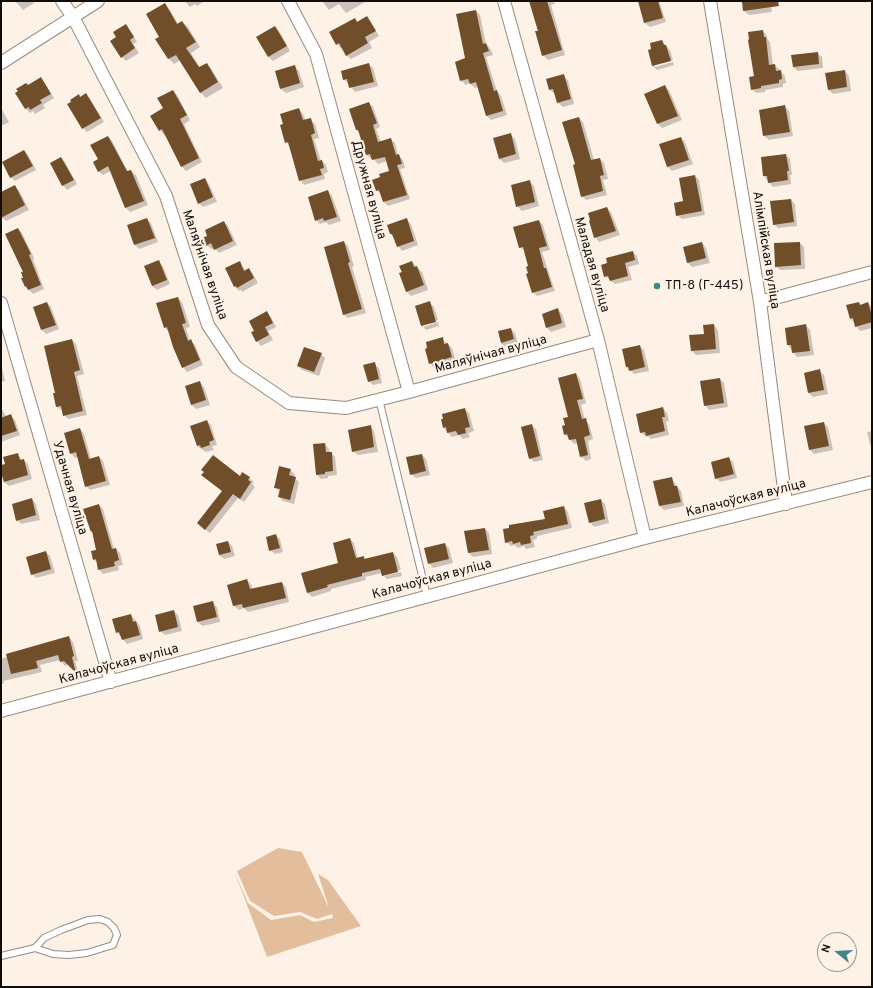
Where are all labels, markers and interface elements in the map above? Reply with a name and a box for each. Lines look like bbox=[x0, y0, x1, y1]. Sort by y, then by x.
street label: Дружная вуліца bbox=[347, 139, 389, 241]
street label: Алімпійская вуліца bbox=[748, 190, 782, 310]
street label: Маляўнічая вуліца bbox=[178, 208, 230, 322]
street label: Маладая вуліца bbox=[570, 216, 612, 314]
place label: ТП-8 (Г-445) bbox=[665, 278, 743, 294]
marker: ТП-8 (Г-445) bbox=[652, 281, 662, 291]
street label: Маляўнічая вуліца bbox=[433, 333, 549, 377]
street label: Удачная вуліца bbox=[48, 439, 90, 537]
street label: Калачоўская вуліца bbox=[684, 477, 808, 521]
street label: Калачоўская вуліца bbox=[371, 557, 493, 603]
street label: Калачоўская вуліца bbox=[58, 642, 180, 688]
north arrow bbox=[817, 932, 857, 972]
text: N bbox=[819, 943, 834, 955]

